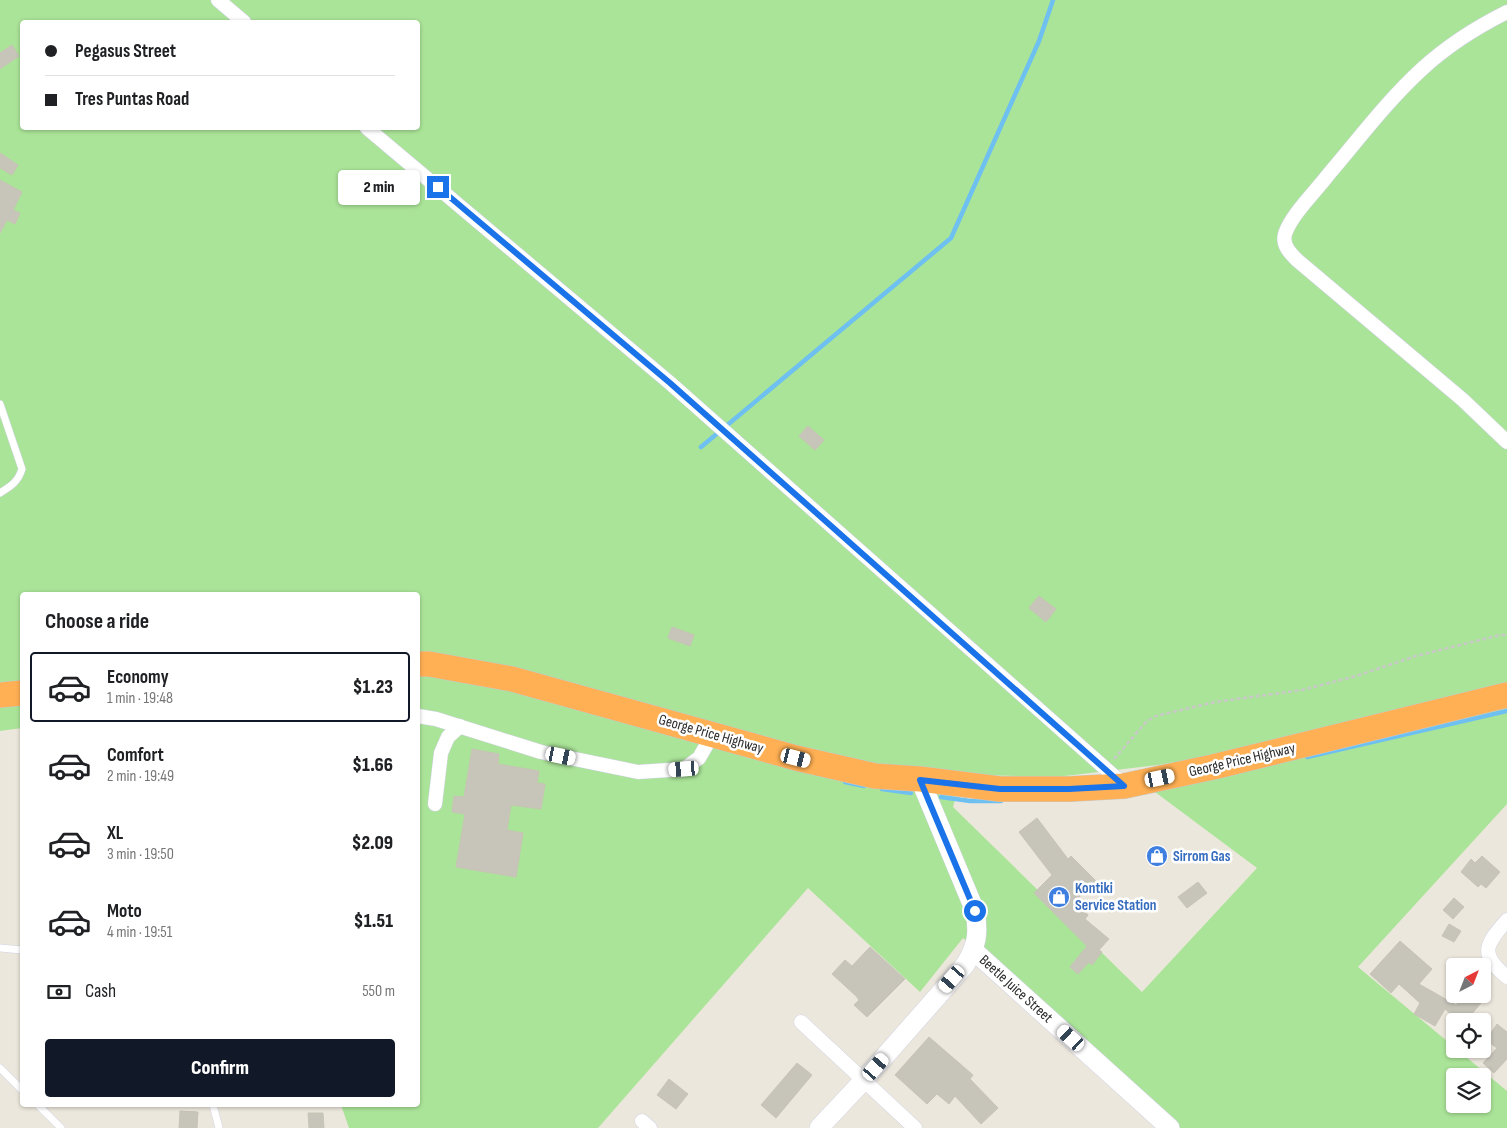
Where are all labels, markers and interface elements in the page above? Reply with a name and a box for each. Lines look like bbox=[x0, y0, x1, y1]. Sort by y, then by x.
text: Pegasus Street bbox=[75, 40, 176, 63]
text: Tres Puntas Road bbox=[75, 88, 189, 111]
callout: 2 min bbox=[338, 170, 420, 204]
route end bbox=[427, 176, 449, 198]
text: 2 min bbox=[363, 178, 395, 197]
text: Choose a ride bbox=[45, 608, 149, 635]
icon: car bbox=[47, 665, 92, 710]
text: Economy bbox=[107, 666, 169, 689]
text: $1.23 bbox=[353, 676, 393, 699]
text: 1 min · 19:48 bbox=[107, 689, 173, 708]
street label: George Price Highway bbox=[656, 710, 766, 758]
street label: George Price Highway bbox=[1187, 739, 1297, 781]
icon: car bbox=[47, 743, 92, 788]
text: Comfort bbox=[107, 744, 164, 767]
car bbox=[544, 746, 577, 766]
car bbox=[779, 747, 812, 769]
text: $1.66 bbox=[352, 754, 393, 777]
car bbox=[668, 760, 699, 778]
text: 2 min · 19:49 bbox=[107, 767, 174, 786]
car bbox=[1143, 768, 1176, 788]
icon: car bbox=[47, 821, 92, 866]
text: XL bbox=[107, 822, 123, 845]
text: $2.09 bbox=[352, 832, 393, 855]
shop icon: Sirrom Gas bbox=[1145, 844, 1169, 868]
text: 3 min · 19:50 bbox=[107, 845, 174, 864]
place label: Sirrom Gas bbox=[1173, 847, 1231, 866]
place label: Kontiki Service Station bbox=[1075, 879, 1156, 915]
shop icon: Kontiki Service Station bbox=[1047, 885, 1071, 909]
icon: car bbox=[47, 899, 92, 944]
text: Moto bbox=[107, 900, 142, 923]
route start bbox=[964, 900, 986, 922]
text: $1.51 bbox=[354, 910, 393, 933]
text: 4 min · 19:51 bbox=[107, 923, 172, 942]
street label: Beetle Juice Street bbox=[975, 951, 1057, 1027]
north arrow bbox=[1446, 958, 1491, 1002]
map controls bbox=[1446, 958, 1491, 1113]
car bbox=[936, 963, 967, 995]
icon: cash bbox=[45, 978, 73, 1006]
text: Cash bbox=[85, 980, 116, 1003]
text: 550 m bbox=[362, 982, 395, 1001]
button: locate bbox=[1446, 1013, 1491, 1058]
car bbox=[1054, 1022, 1087, 1054]
button: Confirm bbox=[45, 1039, 395, 1097]
car bbox=[860, 1051, 891, 1083]
button: layers bbox=[1446, 1068, 1491, 1113]

